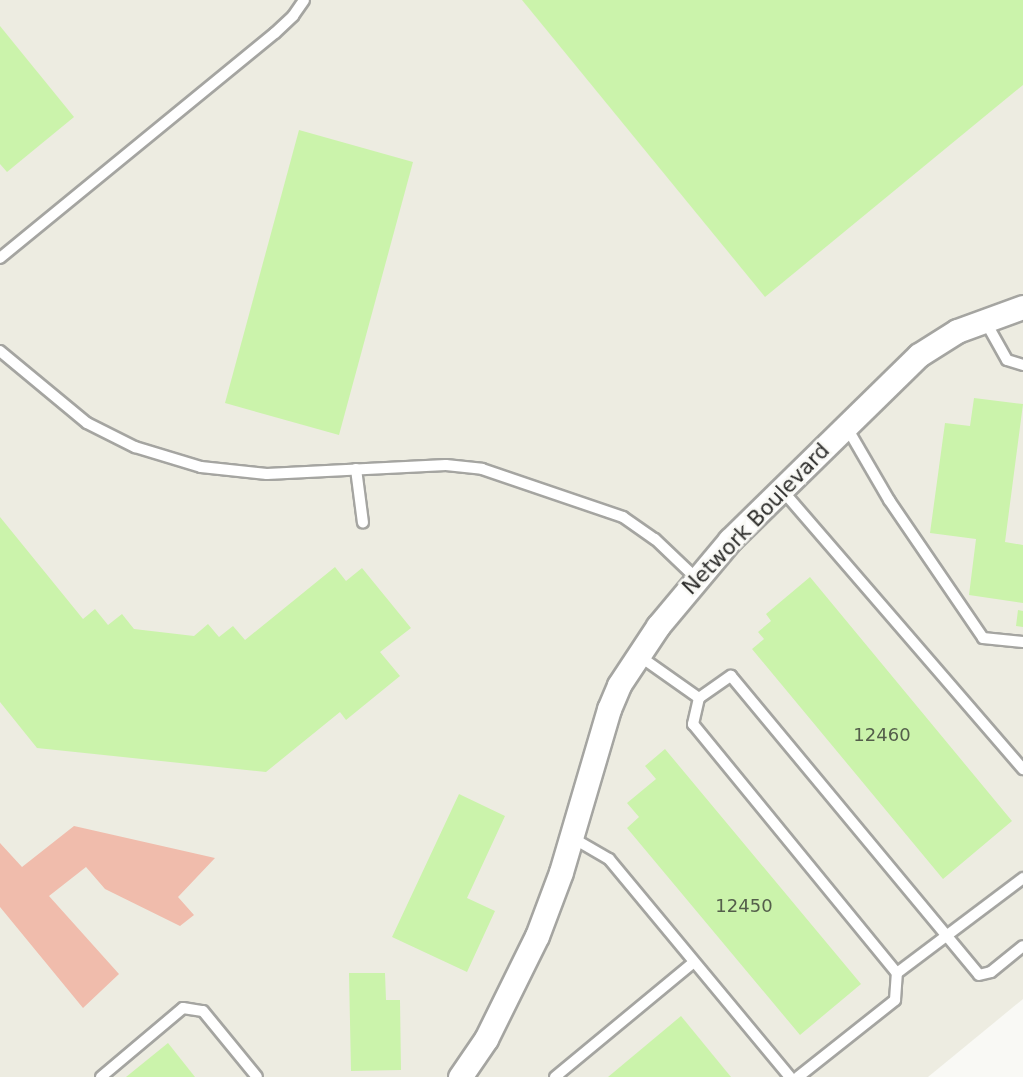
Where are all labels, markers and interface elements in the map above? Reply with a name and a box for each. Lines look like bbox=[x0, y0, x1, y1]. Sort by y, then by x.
street label: Network Boulevard bbox=[677, 438, 835, 600]
house number: 12460 bbox=[853, 724, 911, 746]
house number: 12450 bbox=[715, 895, 773, 917]

